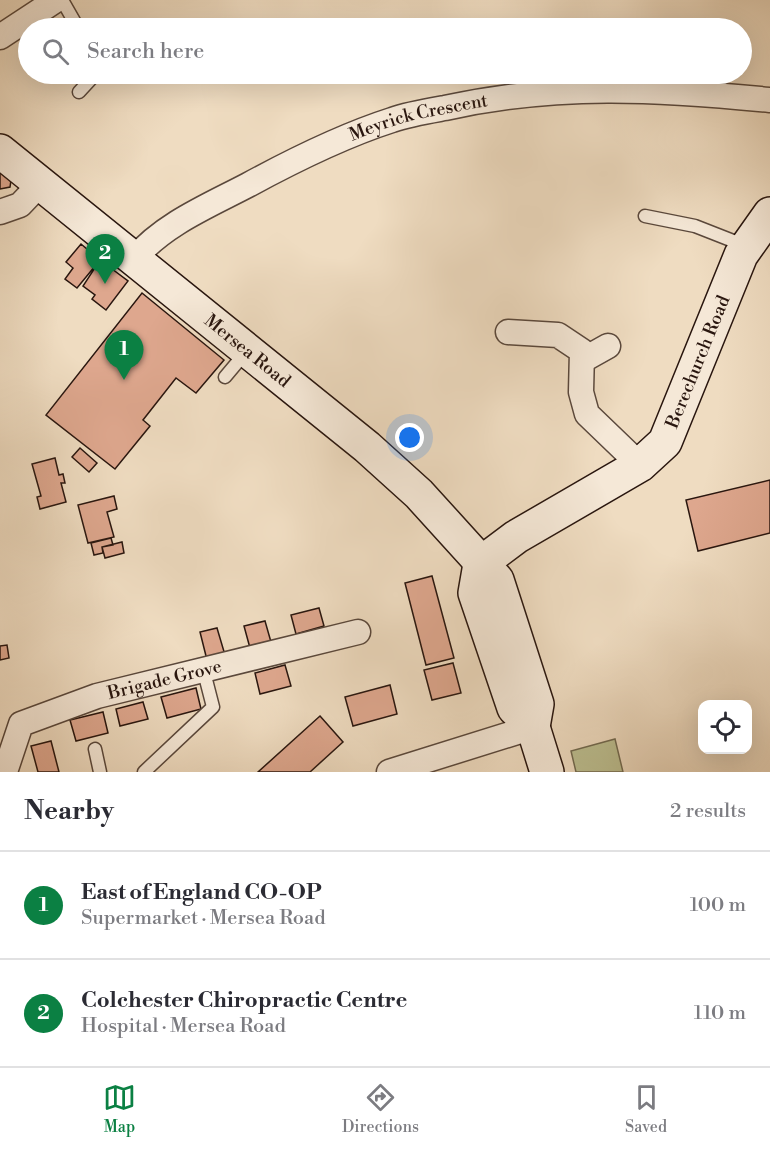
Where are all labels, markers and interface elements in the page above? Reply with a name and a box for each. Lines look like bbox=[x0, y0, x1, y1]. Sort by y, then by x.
search box bbox=[18, 18, 752, 84]
icon: search bbox=[39, 35, 72, 68]
text: Search here bbox=[87, 38, 204, 65]
street label: Meyrick Crescent bbox=[346, 88, 490, 146]
pin: 2 bbox=[86, 234, 124, 284]
street label: Berechurch Road bbox=[660, 291, 735, 432]
street label: Mersea Road bbox=[200, 309, 296, 393]
pin: 1 bbox=[104, 330, 144, 380]
your location bbox=[395, 423, 424, 452]
street label: Brigade Grove bbox=[104, 654, 224, 705]
map controls bbox=[698, 700, 752, 754]
button: locate bbox=[698, 700, 752, 754]
text: Nearby bbox=[24, 795, 114, 827]
text: 2 results bbox=[670, 799, 746, 824]
text: East of England CO-OP bbox=[81, 879, 321, 906]
text: 1 bbox=[39, 893, 48, 918]
text: 100 m bbox=[690, 893, 746, 918]
text: Supermarket · Mersea Road bbox=[81, 906, 326, 931]
text: Colchester Chiropractic Centre bbox=[81, 987, 407, 1014]
text: 2 bbox=[37, 1001, 50, 1026]
text: 110 m bbox=[694, 1001, 746, 1026]
text: Hospital · Mersea Road bbox=[81, 1014, 286, 1039]
tab: Map bbox=[103, 1081, 136, 1137]
tab: Directions bbox=[342, 1081, 419, 1137]
tab: Saved bbox=[625, 1081, 667, 1137]

